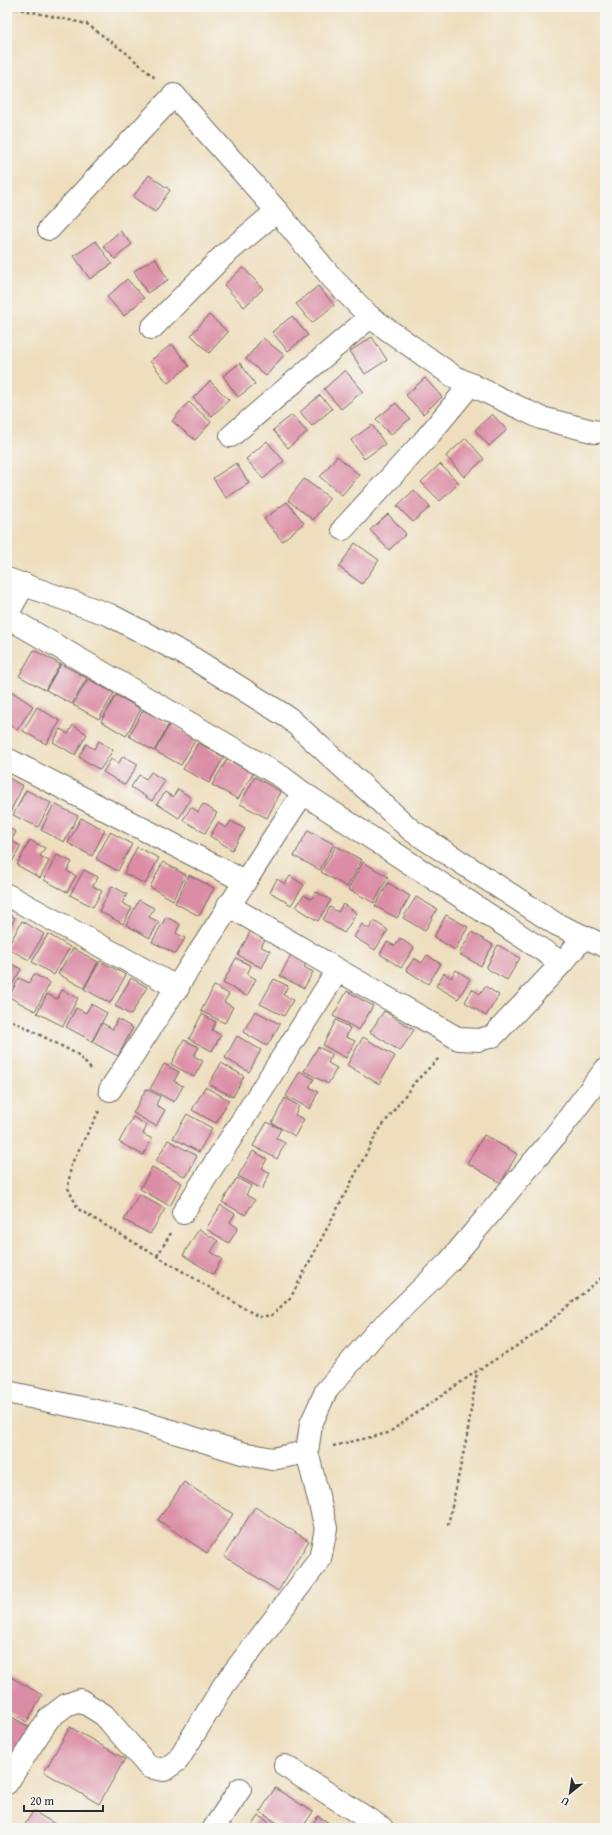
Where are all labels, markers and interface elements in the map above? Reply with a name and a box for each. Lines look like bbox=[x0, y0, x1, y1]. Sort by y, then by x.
north arrow bbox=[550, 1773, 590, 1813]
scale bar bbox=[24, 1787, 103, 1813]
text: 20 m bbox=[30, 1792, 54, 1809]
text: U bbox=[557, 1793, 572, 1810]

